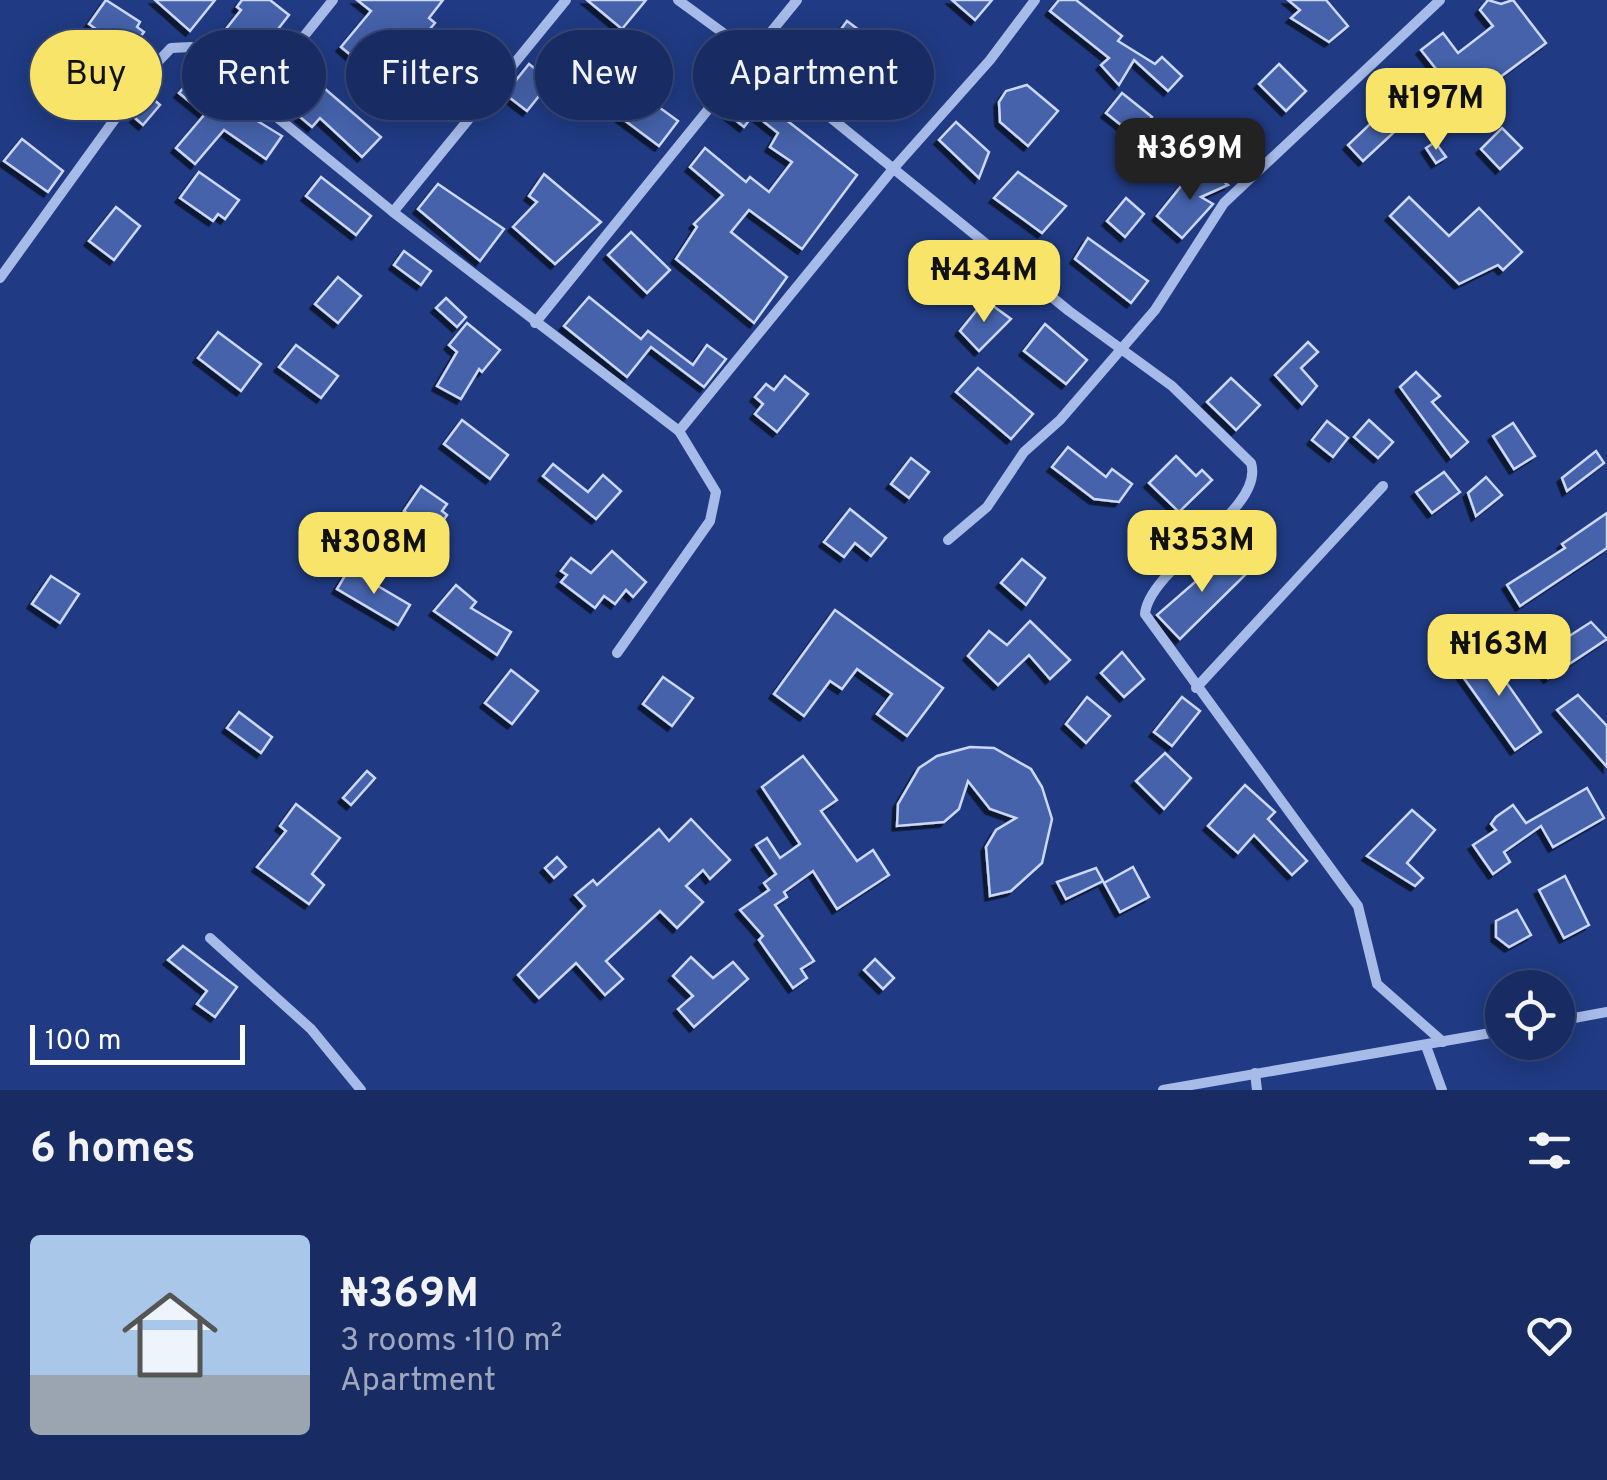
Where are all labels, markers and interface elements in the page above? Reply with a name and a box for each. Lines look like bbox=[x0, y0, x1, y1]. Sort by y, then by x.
chip: Buy bbox=[30, 30, 162, 120]
chip: Rent bbox=[182, 30, 326, 120]
chip: Filters bbox=[346, 30, 515, 120]
chip: New bbox=[535, 30, 673, 120]
chip: Apartment bbox=[693, 30, 934, 120]
pin: ₦197M bbox=[1366, 68, 1506, 153]
text: ₦197M bbox=[1388, 80, 1484, 120]
pin: ₦369M bbox=[1120, 118, 1260, 203]
text: ₦369M bbox=[1137, 130, 1243, 170]
pin: ₦434M bbox=[914, 240, 1054, 325]
text: ₦434M bbox=[930, 252, 1038, 292]
pin: ₦353M bbox=[1132, 510, 1272, 595]
pin: ₦308M bbox=[304, 512, 444, 597]
text: ₦353M bbox=[1149, 522, 1255, 562]
text: ₦308M bbox=[320, 524, 428, 564]
pin: ₦163M bbox=[1429, 614, 1569, 699]
text: ₦163M bbox=[1450, 626, 1548, 666]
map controls bbox=[1485, 970, 1575, 1060]
button: locate bbox=[1485, 970, 1575, 1060]
scale bar bbox=[30, 1020, 245, 1064]
text: 100 m bbox=[45, 1024, 121, 1060]
icon: filters bbox=[1522, 1123, 1577, 1178]
text: 6 homes bbox=[30, 1124, 195, 1177]
text: ₦369M bbox=[340, 1269, 479, 1322]
icon: home bbox=[110, 1275, 230, 1395]
icon: heart bbox=[1522, 1308, 1577, 1363]
text: 3 rooms · 110 m² bbox=[340, 1322, 562, 1362]
text: Apartment bbox=[340, 1362, 496, 1402]

